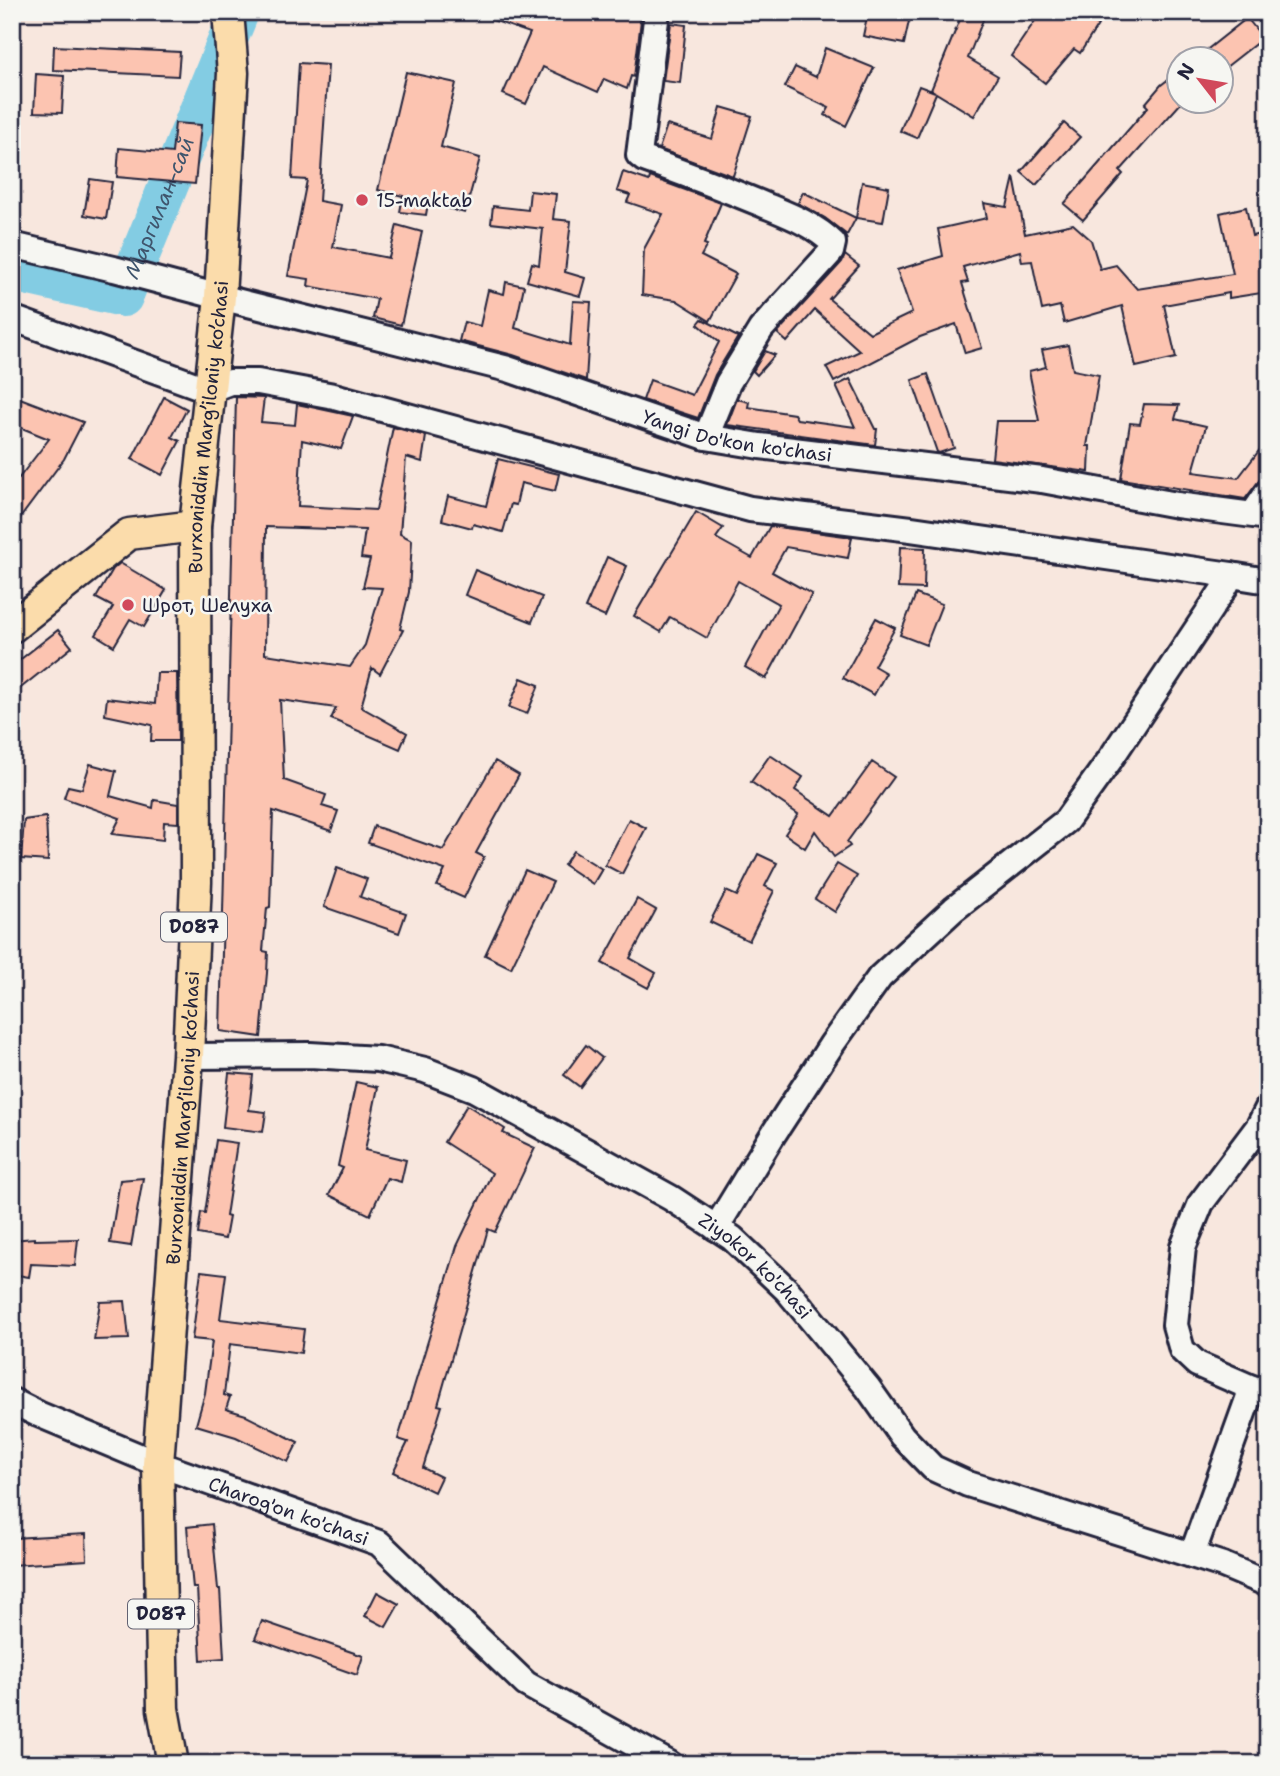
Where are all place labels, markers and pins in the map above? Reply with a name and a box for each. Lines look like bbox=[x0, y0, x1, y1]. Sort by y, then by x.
place label: 15-maktab bbox=[376, 188, 472, 213]
marker: 15-maktab bbox=[354, 192, 370, 208]
place label: Шрот, Шелуха bbox=[142, 593, 273, 618]
marker: Шрот, Шелуха bbox=[120, 597, 136, 613]

